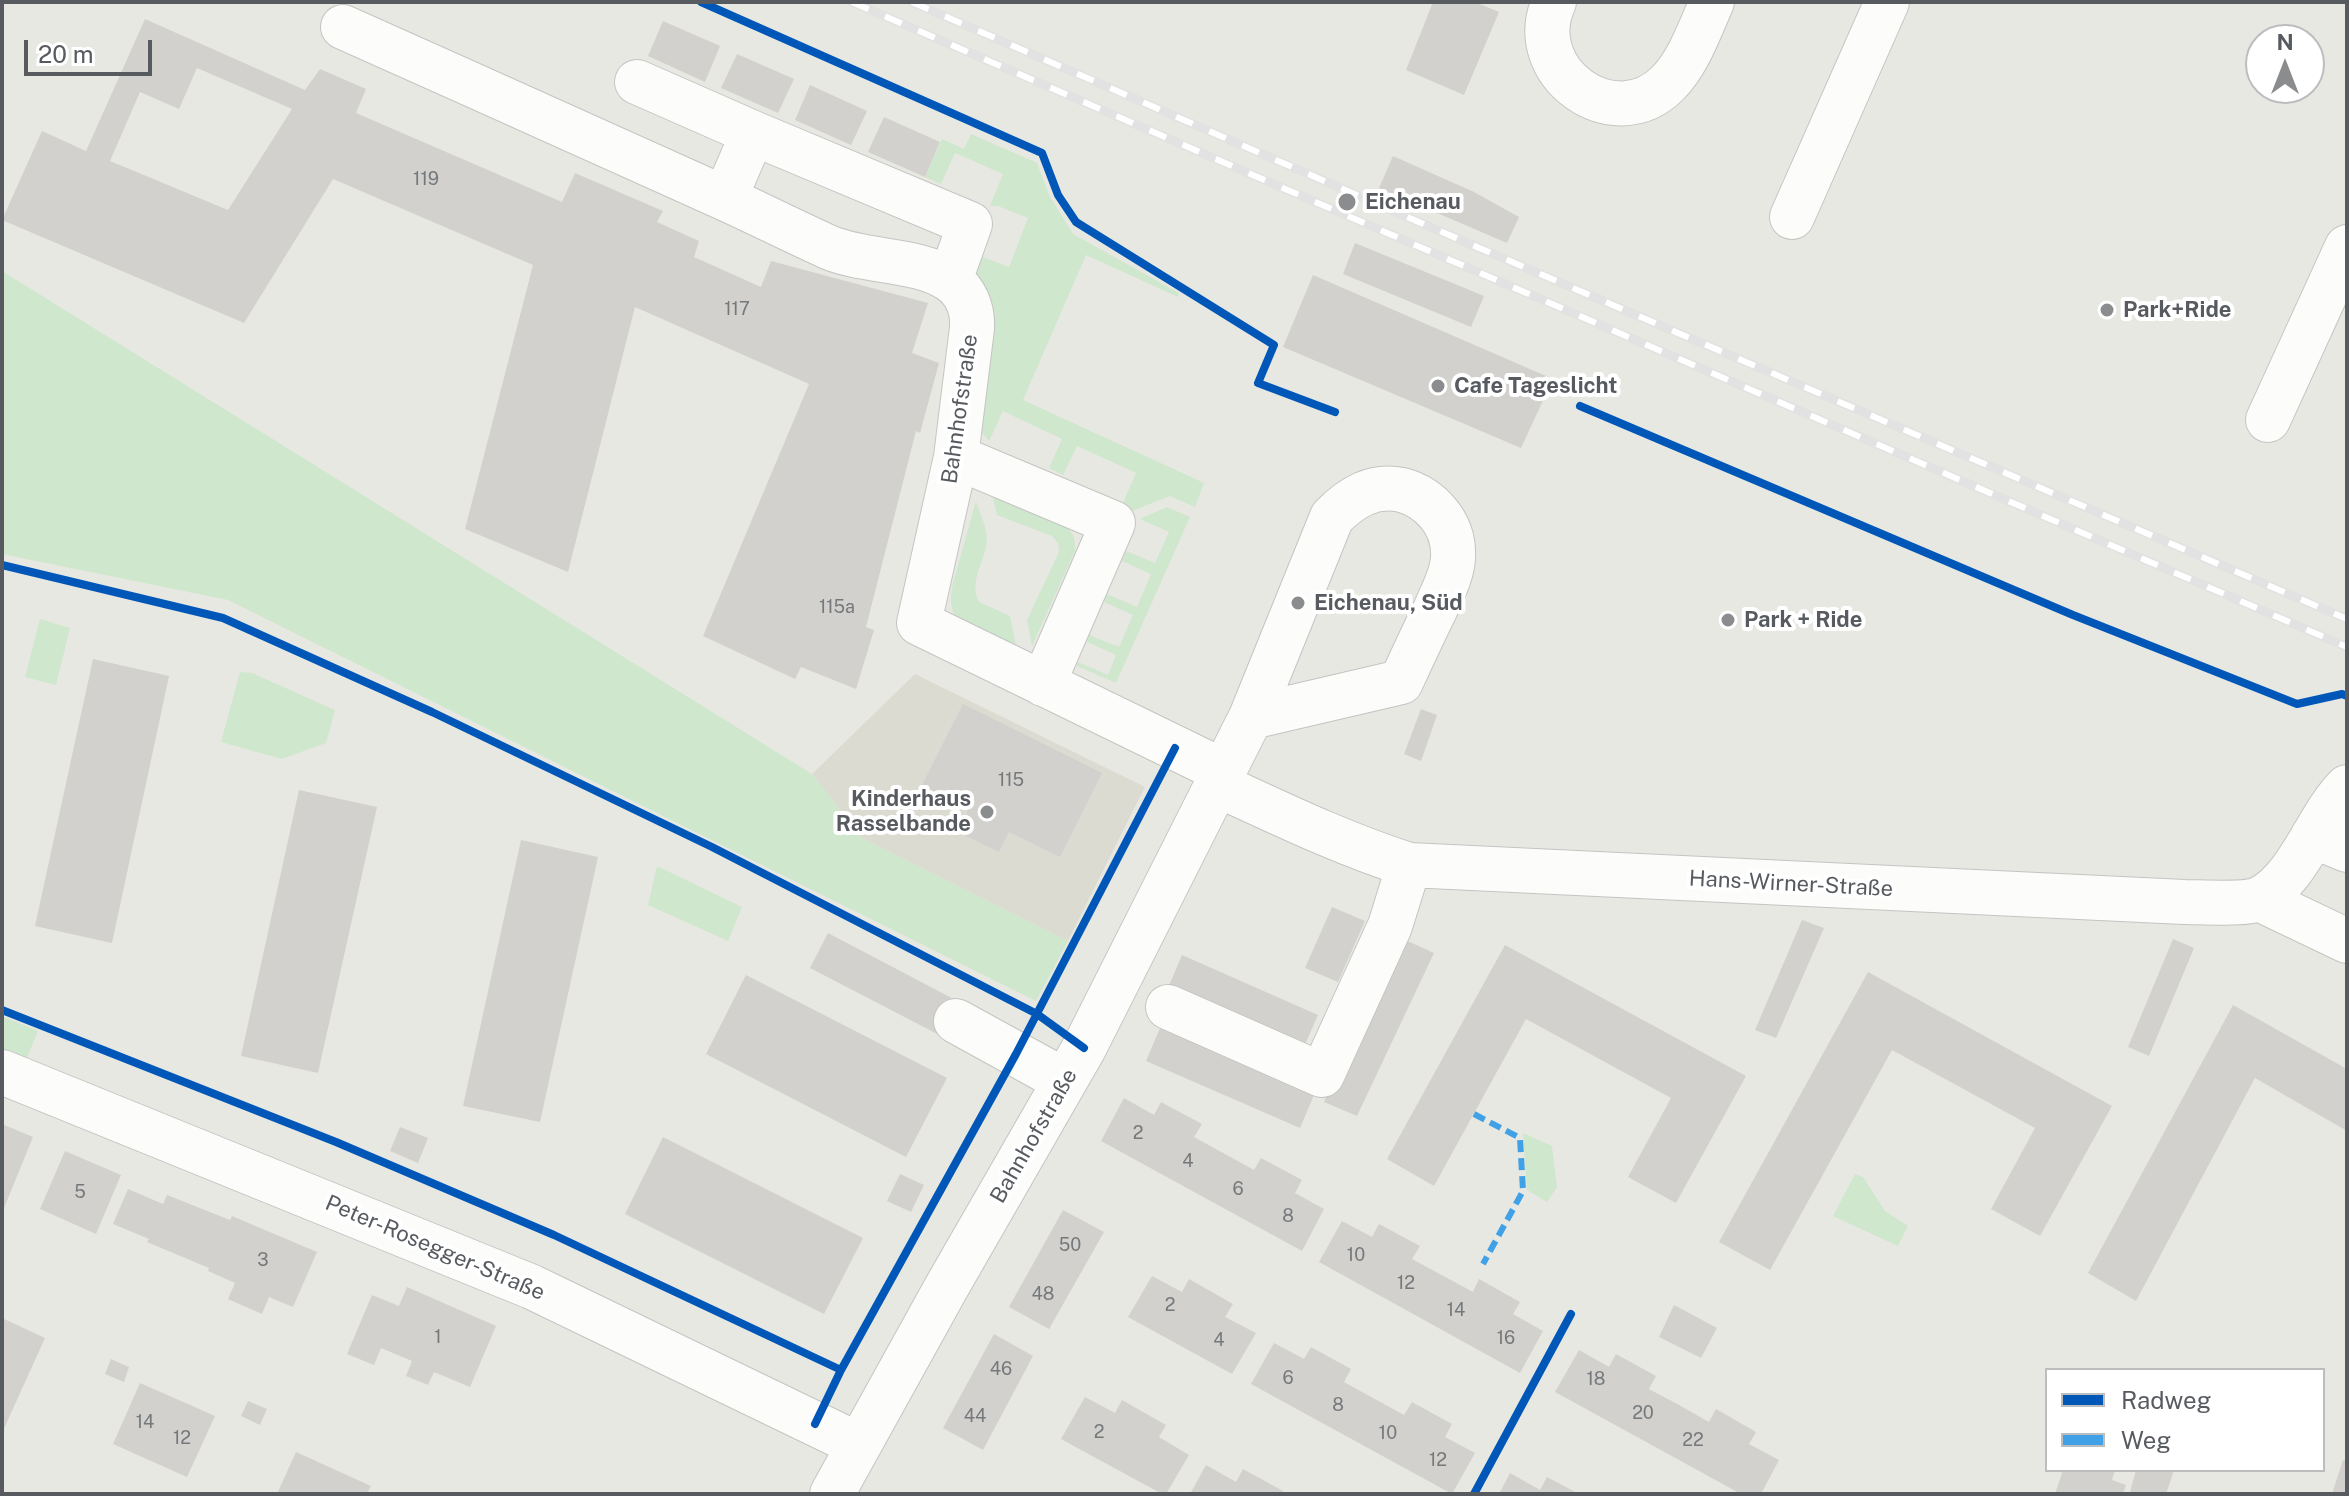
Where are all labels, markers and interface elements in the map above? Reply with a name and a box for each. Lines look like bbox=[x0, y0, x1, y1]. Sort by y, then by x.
scale bar bbox=[28, 24, 156, 74]
north arrow bbox=[2245, 24, 2325, 104]
text: N bbox=[2276, 29, 2294, 55]
text: 20 m bbox=[38, 40, 94, 68]
house number: 119 bbox=[413, 168, 439, 190]
place label: Eichenau bbox=[1365, 189, 1461, 215]
marker: Eichenau bbox=[1336, 191, 1358, 213]
place label: Park+Ride bbox=[2123, 297, 2231, 323]
house number: 117 bbox=[724, 298, 750, 320]
marker: Park+Ride bbox=[2098, 301, 2116, 319]
street label: Bahnhofstraße bbox=[936, 333, 984, 485]
place label: Cafe Tageslicht bbox=[1454, 373, 1617, 399]
marker: Cafe Tageslicht bbox=[1429, 377, 1447, 395]
place label: Eichenau, Süd bbox=[1314, 590, 1463, 616]
marker: Eichenau, Süd bbox=[1289, 594, 1307, 612]
house number: 115a bbox=[819, 596, 855, 618]
place label: Park + Ride bbox=[1744, 607, 1862, 633]
marker: Park + Ride bbox=[1719, 611, 1737, 629]
house number: 115 bbox=[998, 769, 1024, 791]
place label: Kinderhaus Rasselbande bbox=[836, 786, 971, 838]
marker: Kinderhaus Rasselbande bbox=[978, 803, 996, 821]
street label: Hans-Wirner-Straße bbox=[1688, 865, 1894, 903]
street label: Bahnhofstraße bbox=[985, 1064, 1083, 1208]
house number: 2 bbox=[1133, 1122, 1143, 1144]
house number: 4 bbox=[1182, 1150, 1194, 1172]
house number: 6 bbox=[1232, 1178, 1244, 1200]
house number: 5 bbox=[74, 1181, 86, 1203]
street label: Peter-Rosegger-Straße bbox=[321, 1190, 549, 1306]
house number: 8 bbox=[1282, 1205, 1294, 1227]
house number: 50 bbox=[1059, 1234, 1081, 1256]
house number: 10 bbox=[1347, 1244, 1365, 1266]
house number: 3 bbox=[257, 1249, 269, 1271]
house number: 12 bbox=[1397, 1272, 1415, 1294]
house number: 48 bbox=[1032, 1283, 1054, 1305]
house number: 2 bbox=[1165, 1294, 1175, 1316]
house number: 14 bbox=[1447, 1299, 1465, 1321]
house number: 1 bbox=[434, 1326, 442, 1348]
house number: 16 bbox=[1497, 1327, 1515, 1349]
house number: 4 bbox=[1213, 1329, 1225, 1351]
house number: 46 bbox=[990, 1358, 1012, 1380]
house number: 6 bbox=[1282, 1367, 1294, 1389]
house number: 18 bbox=[1587, 1368, 1605, 1390]
legend bbox=[2045, 1368, 2325, 1472]
text: Radweg bbox=[2121, 1386, 2212, 1414]
house number: 8 bbox=[1332, 1394, 1344, 1416]
house number: 20 bbox=[1632, 1402, 1654, 1424]
house number: 44 bbox=[964, 1405, 986, 1427]
house number: 14 bbox=[136, 1411, 154, 1433]
house number: 2 bbox=[1094, 1421, 1104, 1443]
house number: 10 bbox=[1379, 1422, 1397, 1444]
text: Weg bbox=[2121, 1426, 2171, 1454]
house number: 12 bbox=[173, 1427, 191, 1449]
house number: 22 bbox=[1682, 1429, 1704, 1451]
house number: 12 bbox=[1429, 1449, 1447, 1471]

